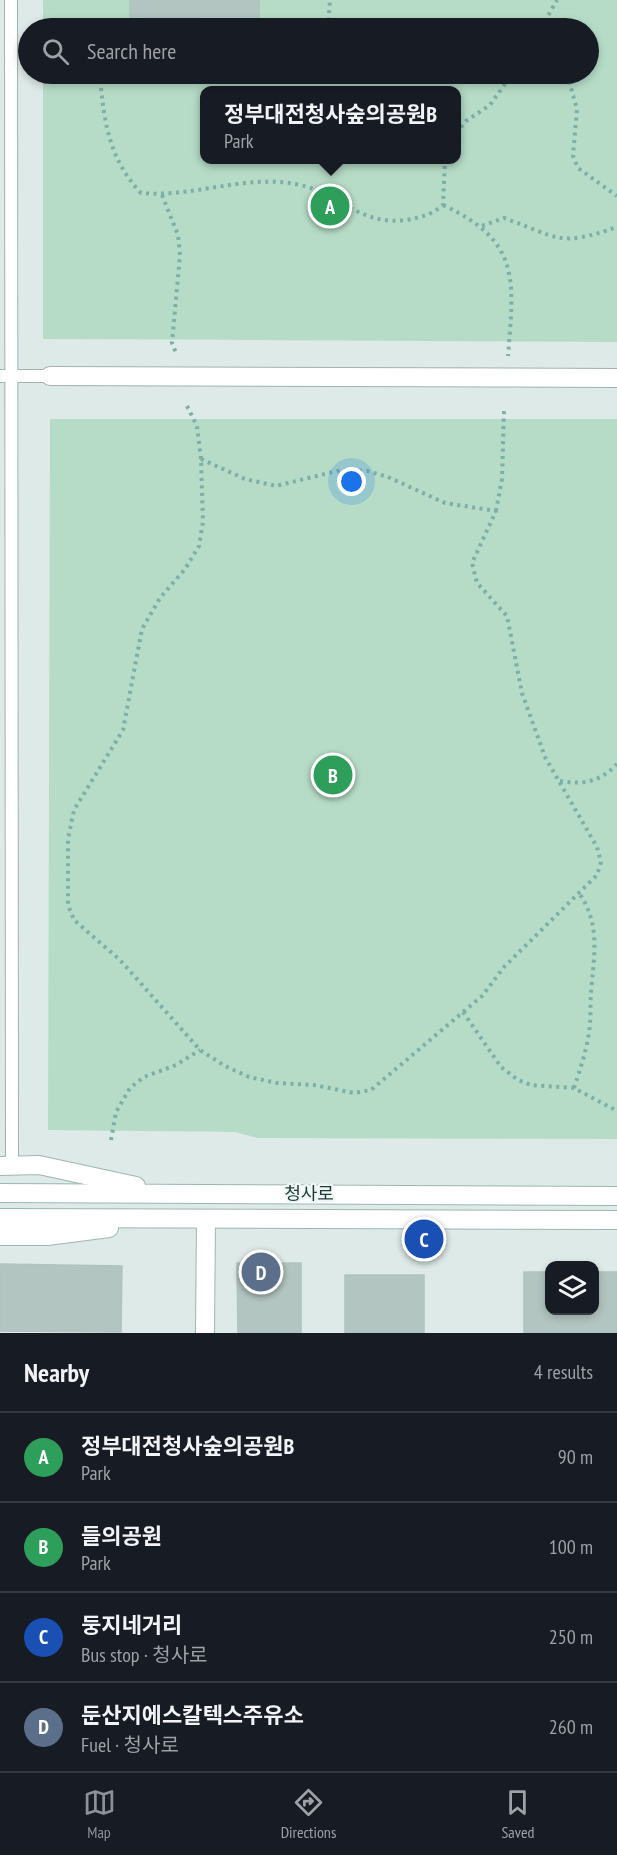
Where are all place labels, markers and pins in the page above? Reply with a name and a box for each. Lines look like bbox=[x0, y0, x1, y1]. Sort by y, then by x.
pin: A bbox=[310, 184, 350, 228]
pin: B bbox=[314, 752, 352, 798]
pin: C bbox=[404, 1216, 444, 1262]
pin: D bbox=[242, 1250, 280, 1294]

